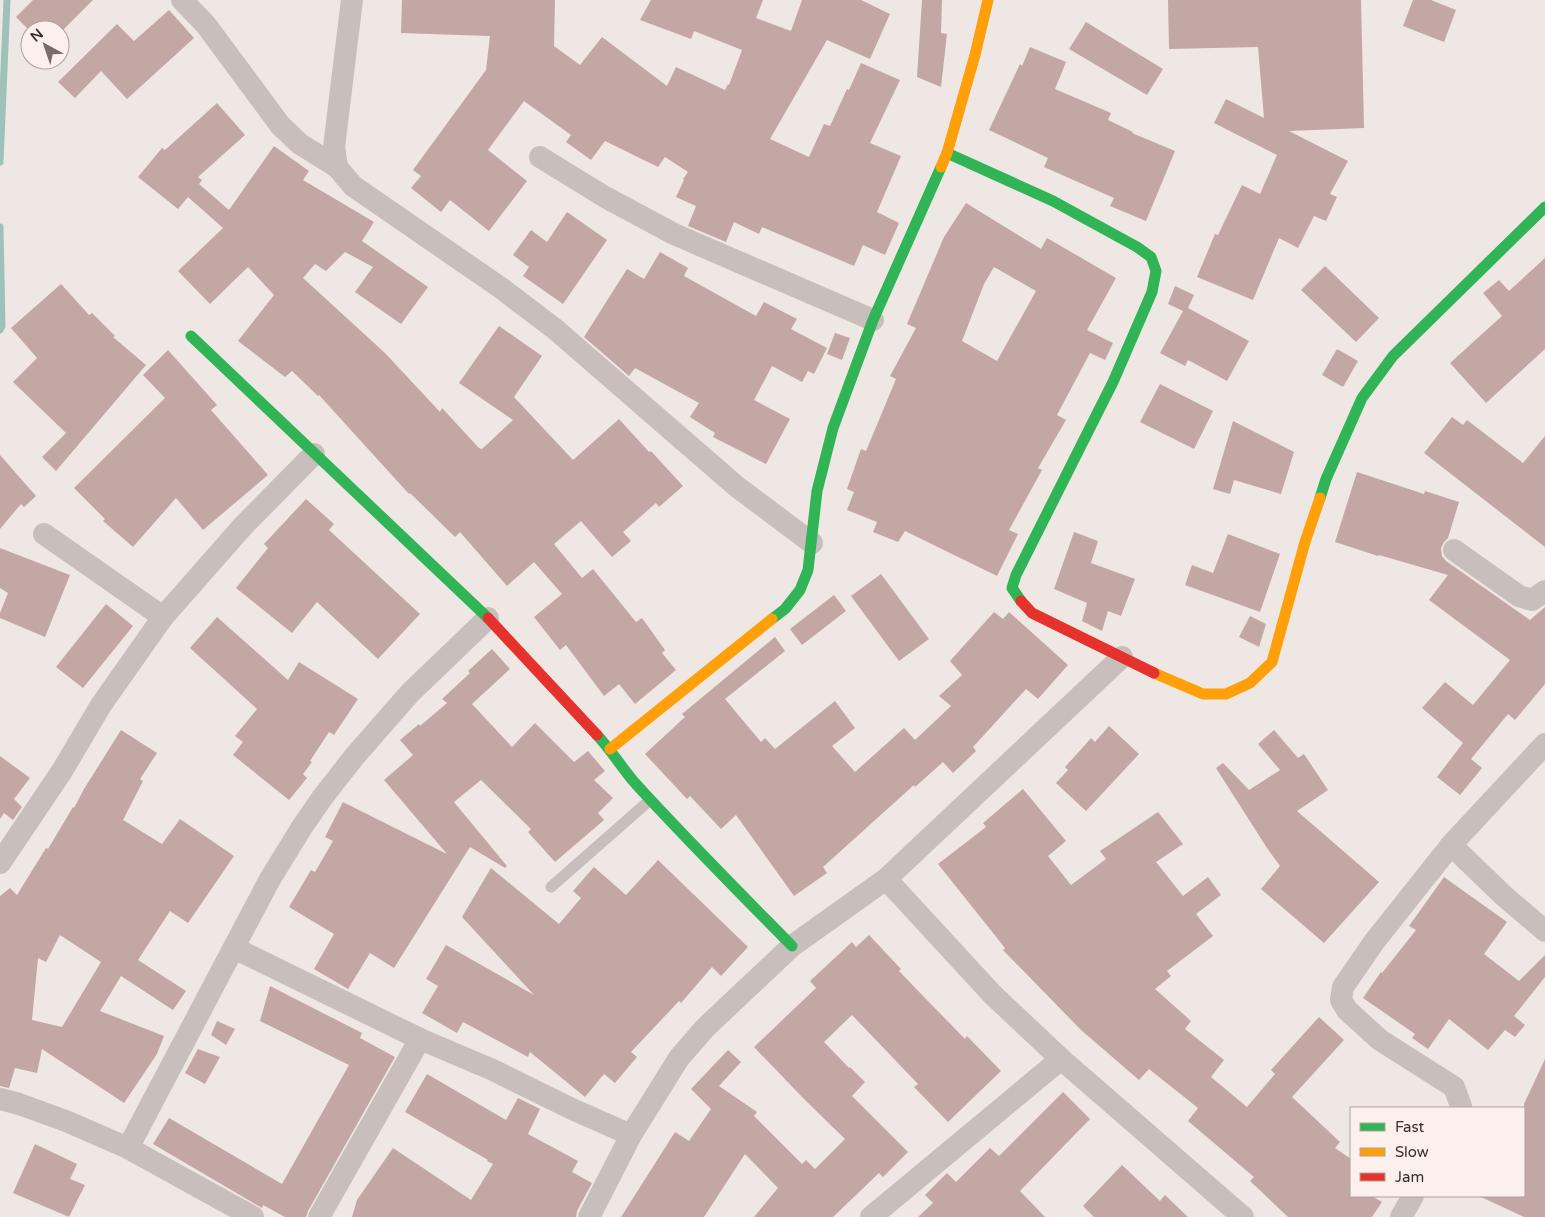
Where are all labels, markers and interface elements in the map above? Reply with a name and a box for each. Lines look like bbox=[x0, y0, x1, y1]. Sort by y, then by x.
north arrow bbox=[20, 20, 70, 70]
text: N bbox=[27, 25, 47, 46]
legend bbox=[1350, 1107, 1525, 1197]
text: Fast bbox=[1395, 1118, 1425, 1136]
text: Slow bbox=[1395, 1143, 1429, 1161]
text: Jam bbox=[1395, 1168, 1424, 1186]

